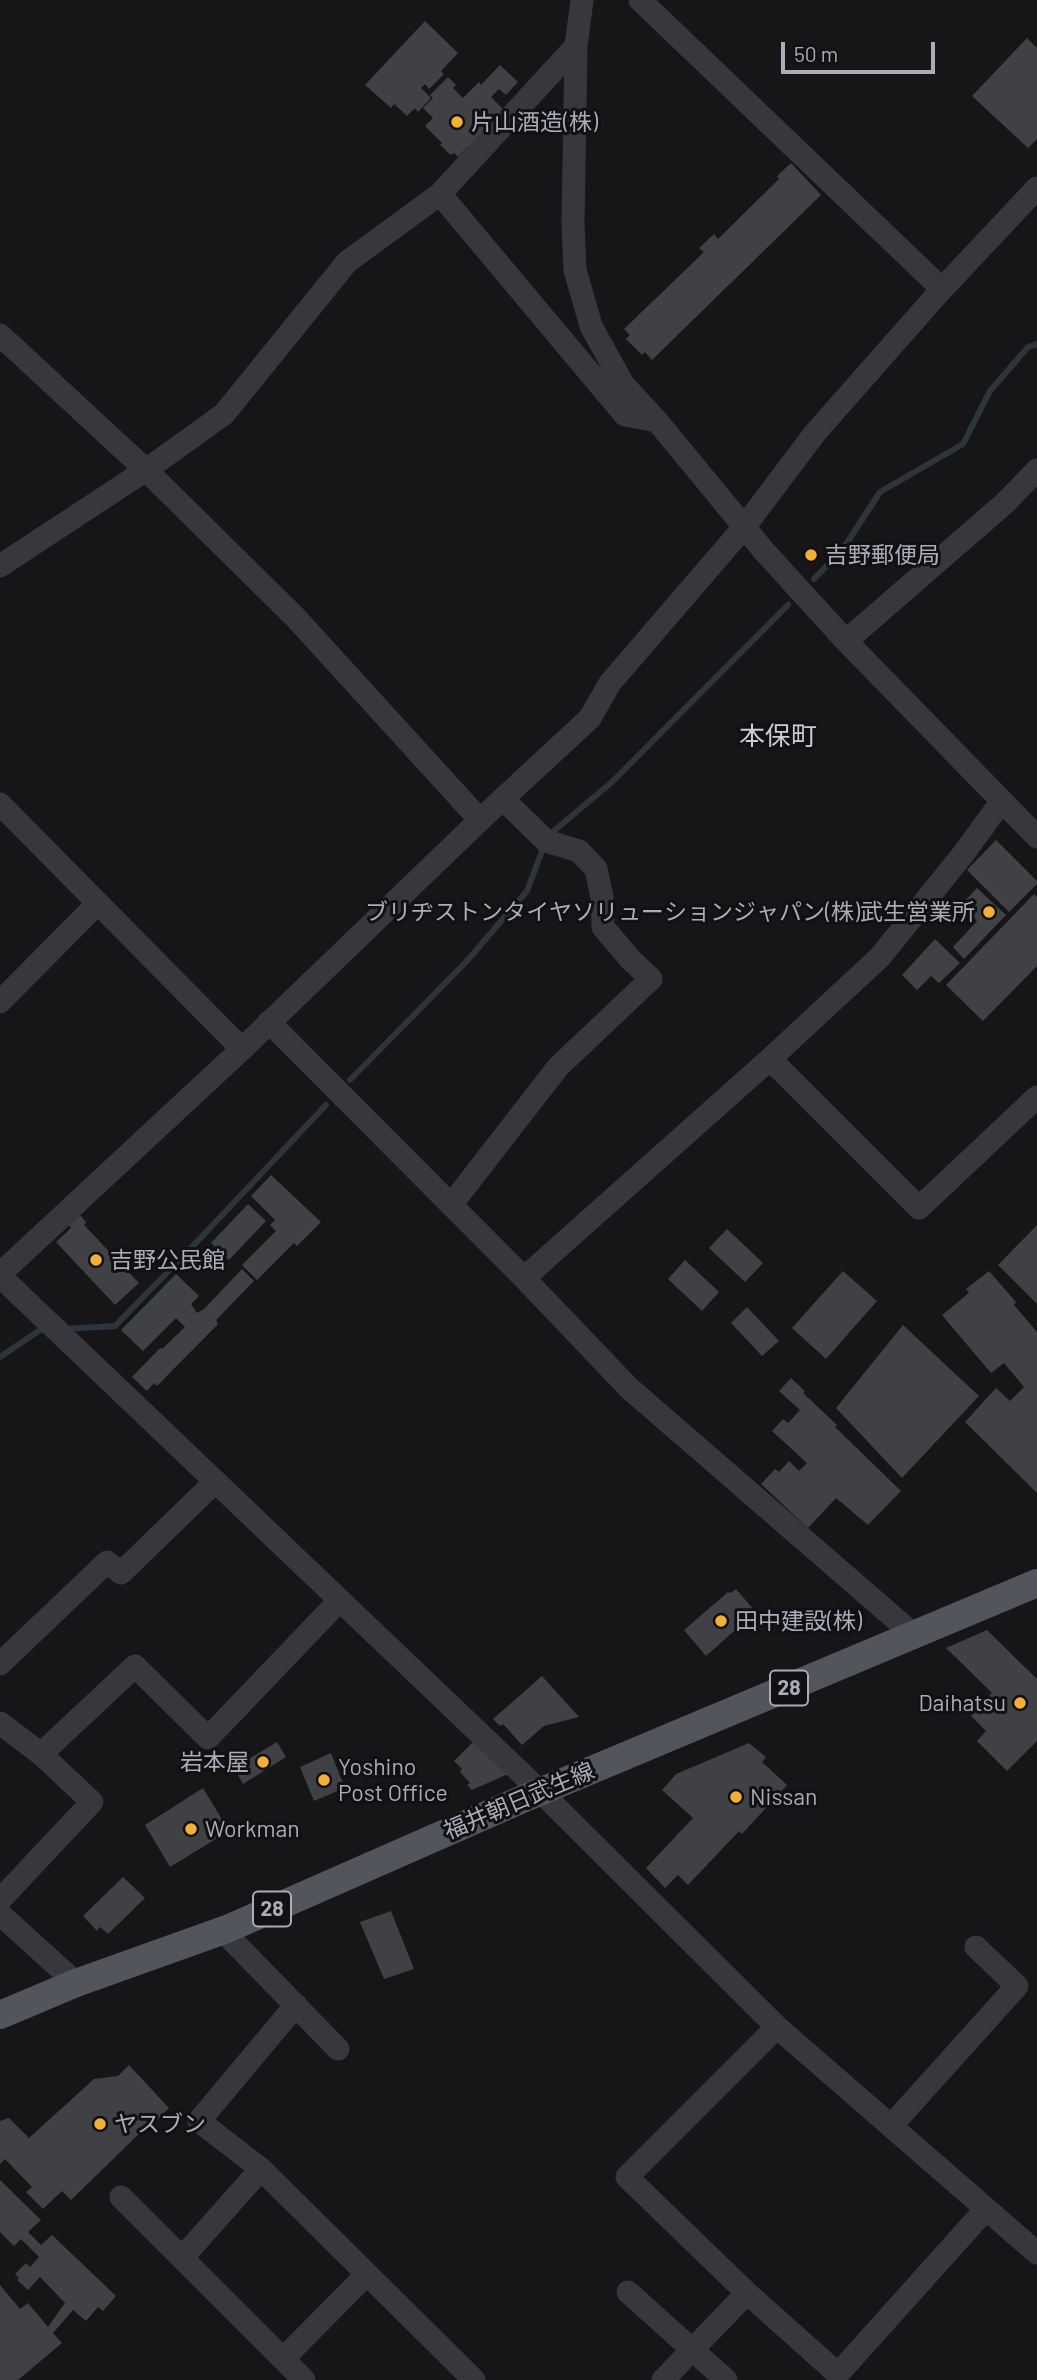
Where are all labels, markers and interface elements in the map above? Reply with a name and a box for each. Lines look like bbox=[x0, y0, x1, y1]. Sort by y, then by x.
scale bar bbox=[785, 28, 939, 72]
text: 50 m bbox=[794, 41, 838, 66]
place label: 片山酒造(株) bbox=[471, 108, 598, 136]
marker: 片山酒造(株) bbox=[449, 114, 465, 130]
place label: 吉野郵便局 bbox=[825, 541, 940, 569]
marker: 吉野郵便局 bbox=[803, 547, 819, 563]
district label: 本保町 bbox=[739, 720, 817, 752]
place label: ブリヂストンタイヤソリューションジャパン(株)武生営業所 bbox=[365, 898, 975, 926]
marker: ブリヂストンタイヤソリューションジャパン(株)武生営業所 bbox=[981, 904, 997, 920]
place label: 吉野公民館 bbox=[110, 1246, 225, 1274]
marker: 吉野公民館 bbox=[88, 1252, 104, 1268]
place label: 田中建設(株) bbox=[735, 1607, 862, 1635]
marker: 田中建設(株) bbox=[713, 1613, 729, 1629]
road number: 28 bbox=[770, 1670, 808, 1706]
place label: Daihatsu bbox=[918, 1689, 1006, 1717]
marker: Daihatsu bbox=[1012, 1695, 1028, 1711]
place label: 岩本屋 bbox=[180, 1748, 249, 1776]
place label: Yoshino Post Office bbox=[338, 1753, 448, 1807]
marker: 岩本屋 bbox=[255, 1754, 271, 1770]
street label: 福井朝日武生線 bbox=[440, 1757, 598, 1845]
marker: Yoshino Post Office bbox=[316, 1772, 332, 1788]
place label: Nissan bbox=[750, 1783, 817, 1811]
marker: Nissan bbox=[728, 1789, 744, 1805]
place label: Workman bbox=[205, 1815, 300, 1843]
marker: Workman bbox=[183, 1821, 199, 1837]
road number: 28 bbox=[253, 1892, 291, 1926]
place label: ヤスブン bbox=[114, 2110, 206, 2138]
marker: ヤスブン bbox=[92, 2116, 108, 2132]

